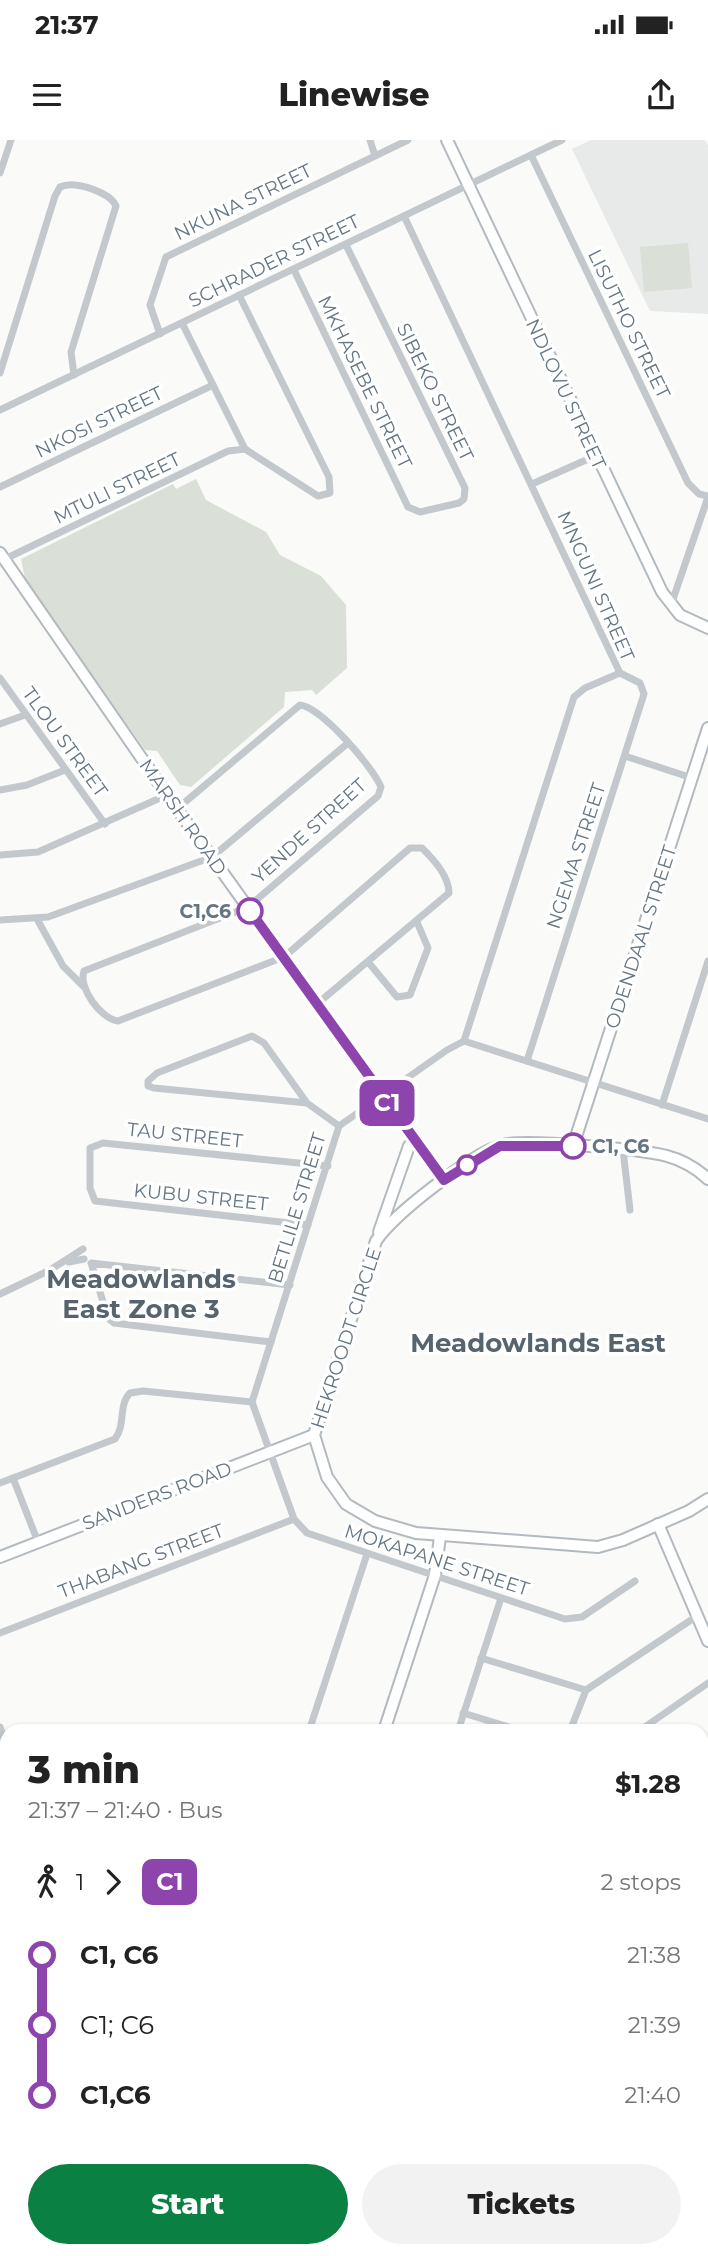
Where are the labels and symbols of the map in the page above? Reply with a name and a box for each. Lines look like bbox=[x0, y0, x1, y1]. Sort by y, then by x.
street label: NKUNA STREET bbox=[170, 159, 316, 245]
street label: SCHRADER STREET bbox=[185, 210, 363, 312]
street label: LISUTHO STREET bbox=[583, 246, 675, 402]
street label: MKHASEBE STREET bbox=[313, 292, 417, 472]
street label: NDLOVU STREET bbox=[521, 315, 611, 473]
street label: SIBEKO STREET bbox=[392, 319, 478, 465]
street label: NKOSI STREET bbox=[31, 381, 167, 463]
street label: MTULI STREET bbox=[50, 447, 184, 529]
street label: MNGUNI STREET bbox=[553, 507, 639, 665]
street label: TLOU STREET bbox=[17, 683, 113, 802]
street label: MARSH ROAD bbox=[134, 755, 232, 879]
street label: YENDE STREET bbox=[247, 774, 371, 888]
street label: NGEMA STREET bbox=[542, 780, 610, 932]
street label: ODENDAAL STREET bbox=[600, 842, 682, 1032]
marker: C1,C6 bbox=[237, 898, 263, 924]
place label: C1,C6 bbox=[180, 900, 231, 923]
line badge: C1 bbox=[356, 1080, 418, 1126]
street label: TAU STREET bbox=[126, 1117, 244, 1153]
street label: BETLILE STREET bbox=[263, 1130, 331, 1286]
marker: C1, C6 bbox=[560, 1133, 586, 1159]
place label: C1, C6 bbox=[592, 1135, 649, 1158]
unlabelled marker bbox=[457, 1155, 477, 1175]
street label: KUBU STREET bbox=[133, 1178, 270, 1216]
street label: HEKROODT CIRCLE bbox=[306, 1245, 386, 1431]
district label: Meadowlands East Zone 3 bbox=[46, 1263, 236, 1325]
district label: Meadowlands East bbox=[410, 1327, 666, 1359]
street label: SANDERS ROAD bbox=[79, 1457, 235, 1535]
street label: THABANG STREET bbox=[55, 1519, 227, 1603]
street label: MOKAPANE STREET bbox=[342, 1519, 532, 1601]

